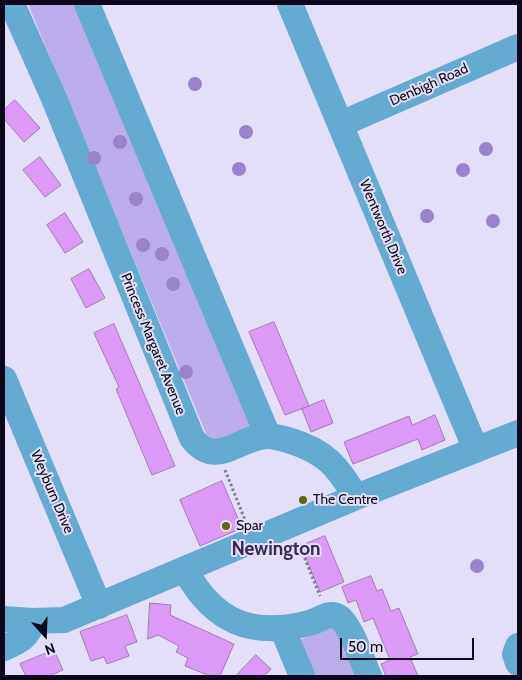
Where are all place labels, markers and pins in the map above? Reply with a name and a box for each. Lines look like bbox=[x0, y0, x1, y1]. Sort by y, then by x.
place label: The Centre bbox=[313, 492, 378, 508]
marker: The Centre bbox=[297, 494, 309, 506]
place label: Spar bbox=[236, 518, 263, 534]
marker: Spar bbox=[220, 520, 232, 532]

